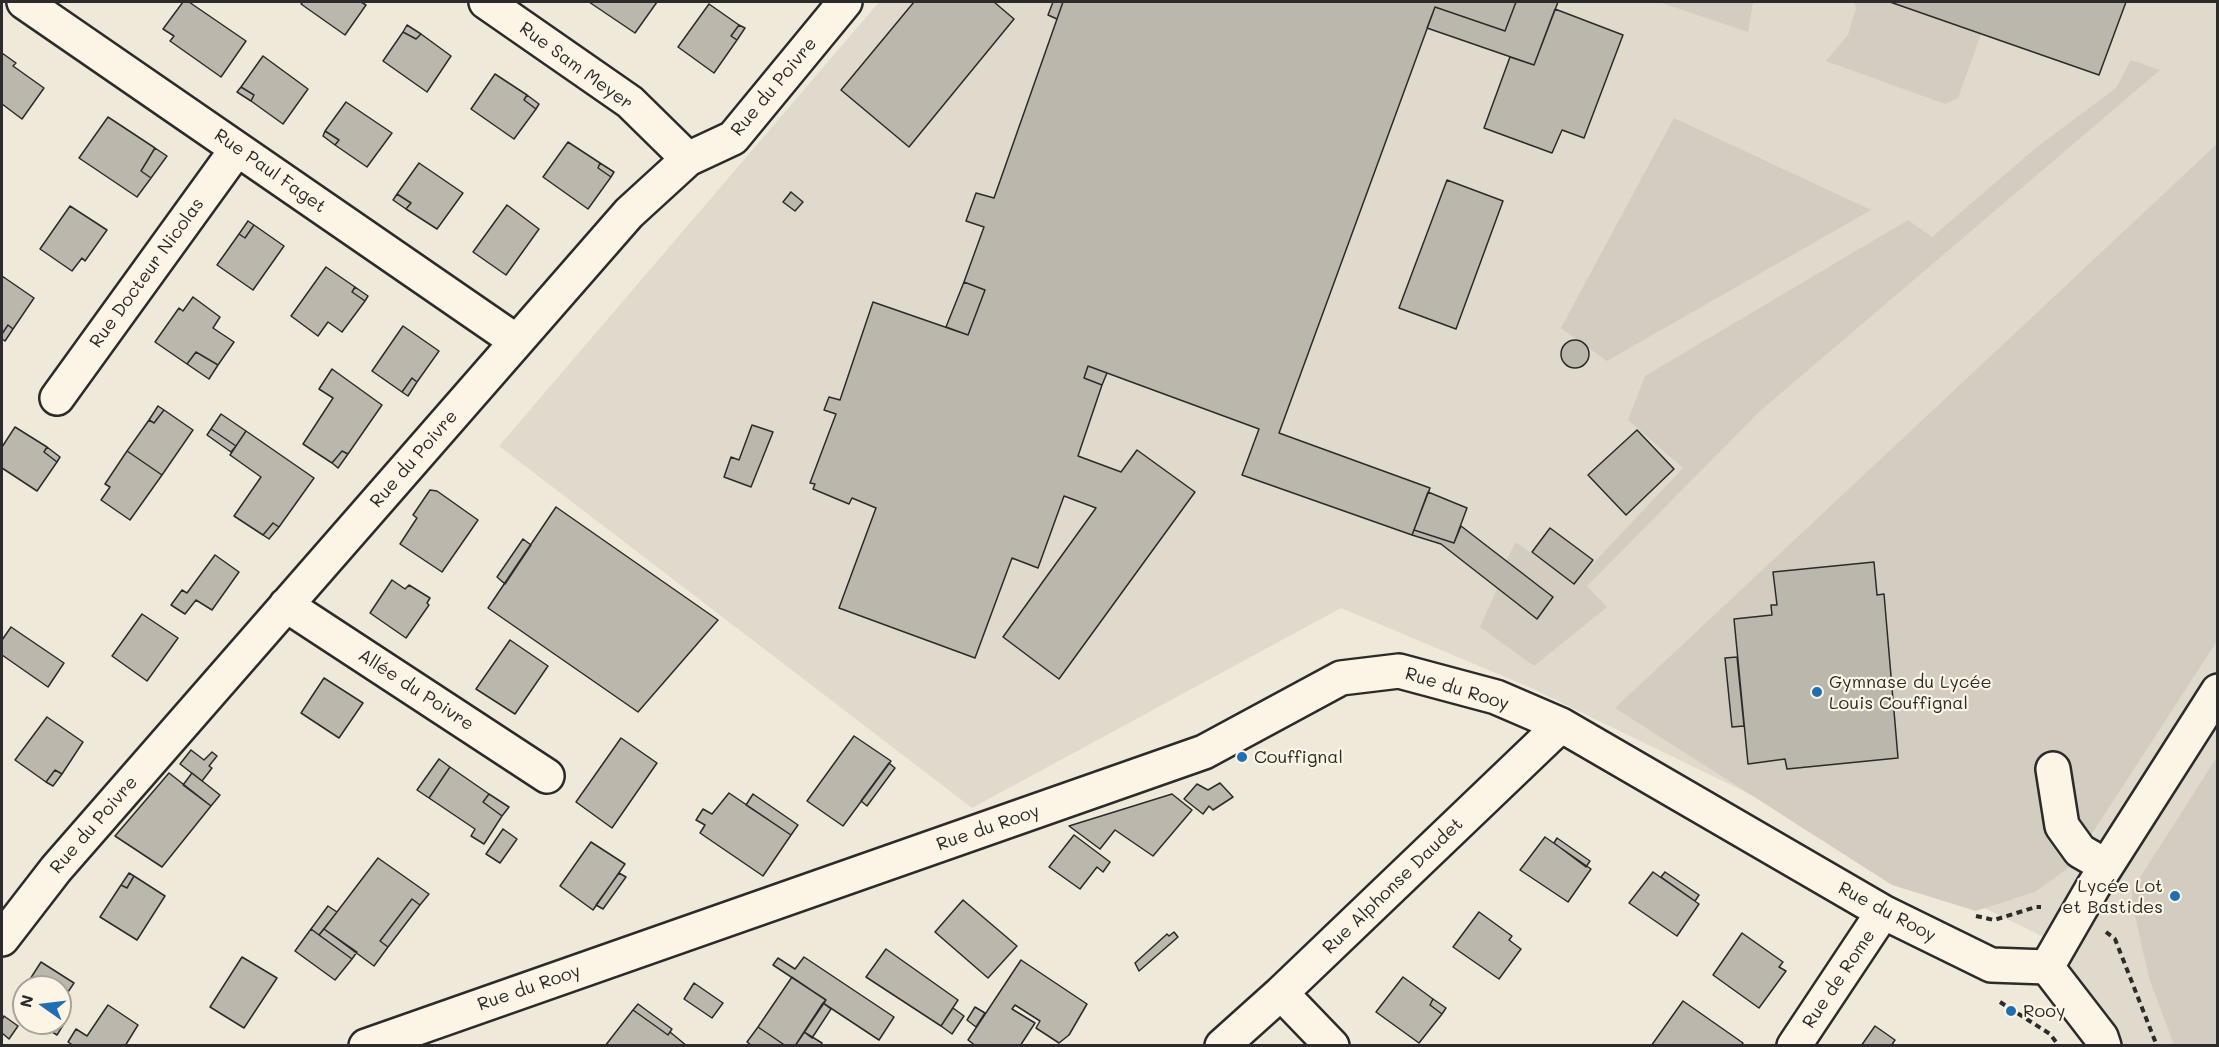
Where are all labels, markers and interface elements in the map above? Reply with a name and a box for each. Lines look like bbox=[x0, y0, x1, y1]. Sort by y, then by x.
street label: Rue Sam Meyer bbox=[515, 18, 637, 114]
street label: Rue du Poivre bbox=[726, 33, 822, 141]
street label: Rue Paul Faget bbox=[210, 124, 330, 218]
street label: Rue Docteur Nicolas bbox=[85, 194, 209, 352]
street label: Rue du Poivre bbox=[366, 406, 462, 512]
street label: Allée du Poivre bbox=[354, 645, 478, 735]
street label: Rue du Rooy bbox=[1402, 663, 1512, 715]
place label: Gymnase du Lycée Louis Couffignal bbox=[1829, 671, 1992, 714]
marker: Gymnase du Lycée Louis Couffignal bbox=[1810, 685, 1824, 699]
place label: Couffignal bbox=[1254, 746, 1343, 768]
marker: Couffignal bbox=[1235, 750, 1249, 764]
street label: Rue du Poivre bbox=[46, 772, 142, 878]
street label: Rue du Rooy bbox=[934, 800, 1042, 856]
street label: Rue Alphonse Daudet bbox=[1318, 813, 1468, 959]
place label: Lycée Lot et Bastides bbox=[2062, 875, 2163, 918]
street label: Rue du Rooy bbox=[1834, 877, 1940, 947]
marker: Lycée Lot et Bastides bbox=[2168, 889, 2182, 903]
street label: Rue de Rome bbox=[1798, 926, 1880, 1032]
street label: Rue du Rooy bbox=[475, 960, 583, 1016]
north arrow bbox=[12, 975, 72, 1035]
text: N bbox=[14, 993, 38, 1009]
place label: Rooy bbox=[2023, 1000, 2065, 1022]
marker: Rooy bbox=[2004, 1004, 2018, 1018]

